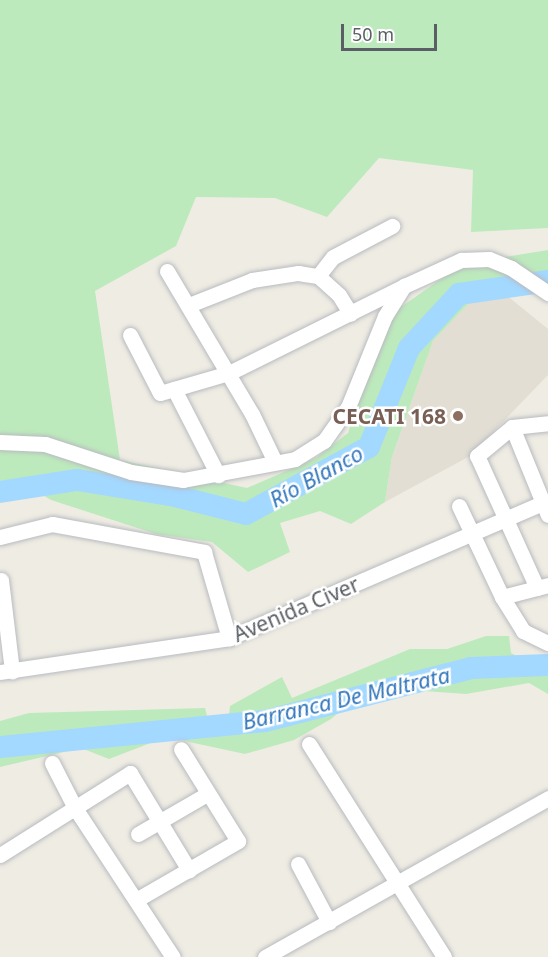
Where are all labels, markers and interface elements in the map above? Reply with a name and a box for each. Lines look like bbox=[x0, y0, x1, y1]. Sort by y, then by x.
scale bar bbox=[344, 12, 440, 50]
text: 50 m bbox=[352, 22, 394, 46]
place label: CECATI 168 bbox=[332, 403, 446, 429]
marker: CECATI 168 bbox=[451, 409, 465, 423]
water label: Río Blanco bbox=[265, 440, 367, 512]
street label: Avenida Civer bbox=[229, 571, 363, 647]
water label: Barranca De Maltrata bbox=[240, 661, 452, 735]

